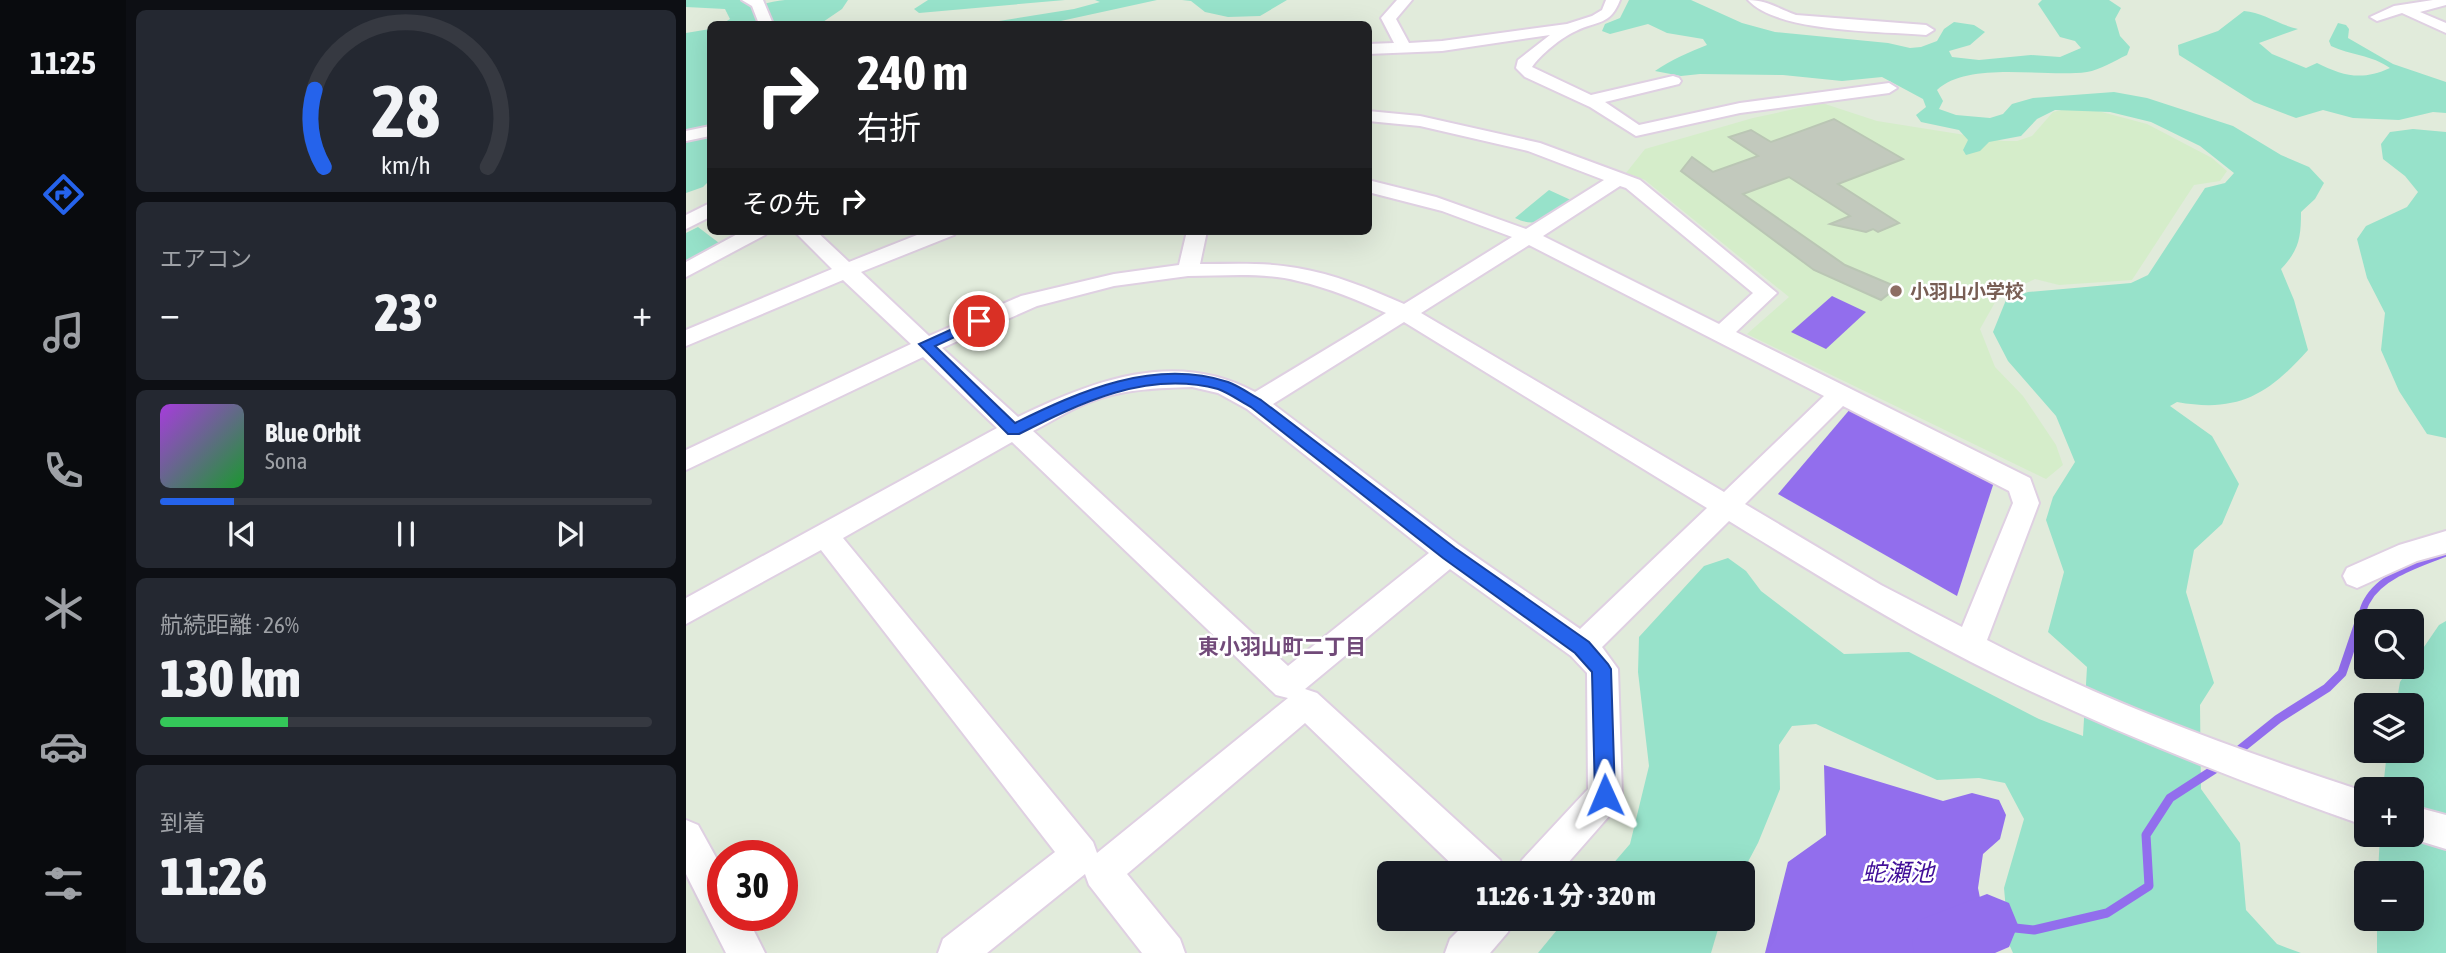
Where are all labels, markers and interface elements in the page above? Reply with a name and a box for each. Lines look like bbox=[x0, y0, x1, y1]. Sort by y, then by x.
text: 11:25 bbox=[30, 44, 96, 81]
text: 240 m bbox=[857, 44, 968, 100]
icon: right bbox=[742, 49, 833, 140]
text: 28 bbox=[372, 69, 440, 152]
text: 右折 bbox=[857, 109, 921, 146]
text: km/h bbox=[381, 151, 431, 179]
icon: directions bbox=[39, 170, 88, 219]
icon: right bbox=[834, 182, 872, 220]
text: その先 bbox=[742, 189, 820, 219]
text: エアコン bbox=[160, 246, 252, 272]
place label: 小羽山小学校 bbox=[1910, 280, 2024, 302]
text: 23° bbox=[374, 282, 438, 342]
marker: 小羽山小学校 bbox=[1888, 283, 1904, 299]
text: − bbox=[160, 291, 180, 334]
text: + bbox=[632, 291, 652, 334]
pin bbox=[949, 291, 1009, 351]
icon: arrive bbox=[960, 302, 998, 340]
icon: music bbox=[39, 308, 88, 357]
text: Blue Orbit bbox=[265, 418, 361, 448]
icon: phone bbox=[39, 446, 88, 495]
text: Sona bbox=[265, 448, 307, 474]
icon: previous bbox=[223, 515, 261, 553]
icon: pause bbox=[387, 515, 425, 553]
icon: next bbox=[551, 515, 589, 553]
icon: climate bbox=[39, 584, 88, 633]
map controls bbox=[2354, 609, 2424, 931]
button: search bbox=[2354, 609, 2424, 679]
text: 航続距離 · 26% bbox=[160, 612, 299, 638]
district label: 東小羽山町二丁目 bbox=[1198, 634, 1366, 658]
text: 130 km bbox=[160, 648, 301, 708]
button: layers bbox=[2354, 693, 2424, 763]
icon: car bbox=[39, 722, 88, 771]
position arrow bbox=[1568, 758, 1642, 832]
button: + bbox=[2354, 777, 2424, 847]
text: 到着 bbox=[160, 810, 206, 836]
speed limit sign: 30 bbox=[707, 840, 798, 931]
text: 11:26 bbox=[160, 846, 267, 906]
icon: filters bbox=[39, 859, 88, 908]
water label: 蛇瀬池 bbox=[1862, 859, 1936, 886]
button: − bbox=[2354, 861, 2424, 931]
text: 11:26 · 1 分 · 320 m bbox=[1476, 881, 1656, 911]

